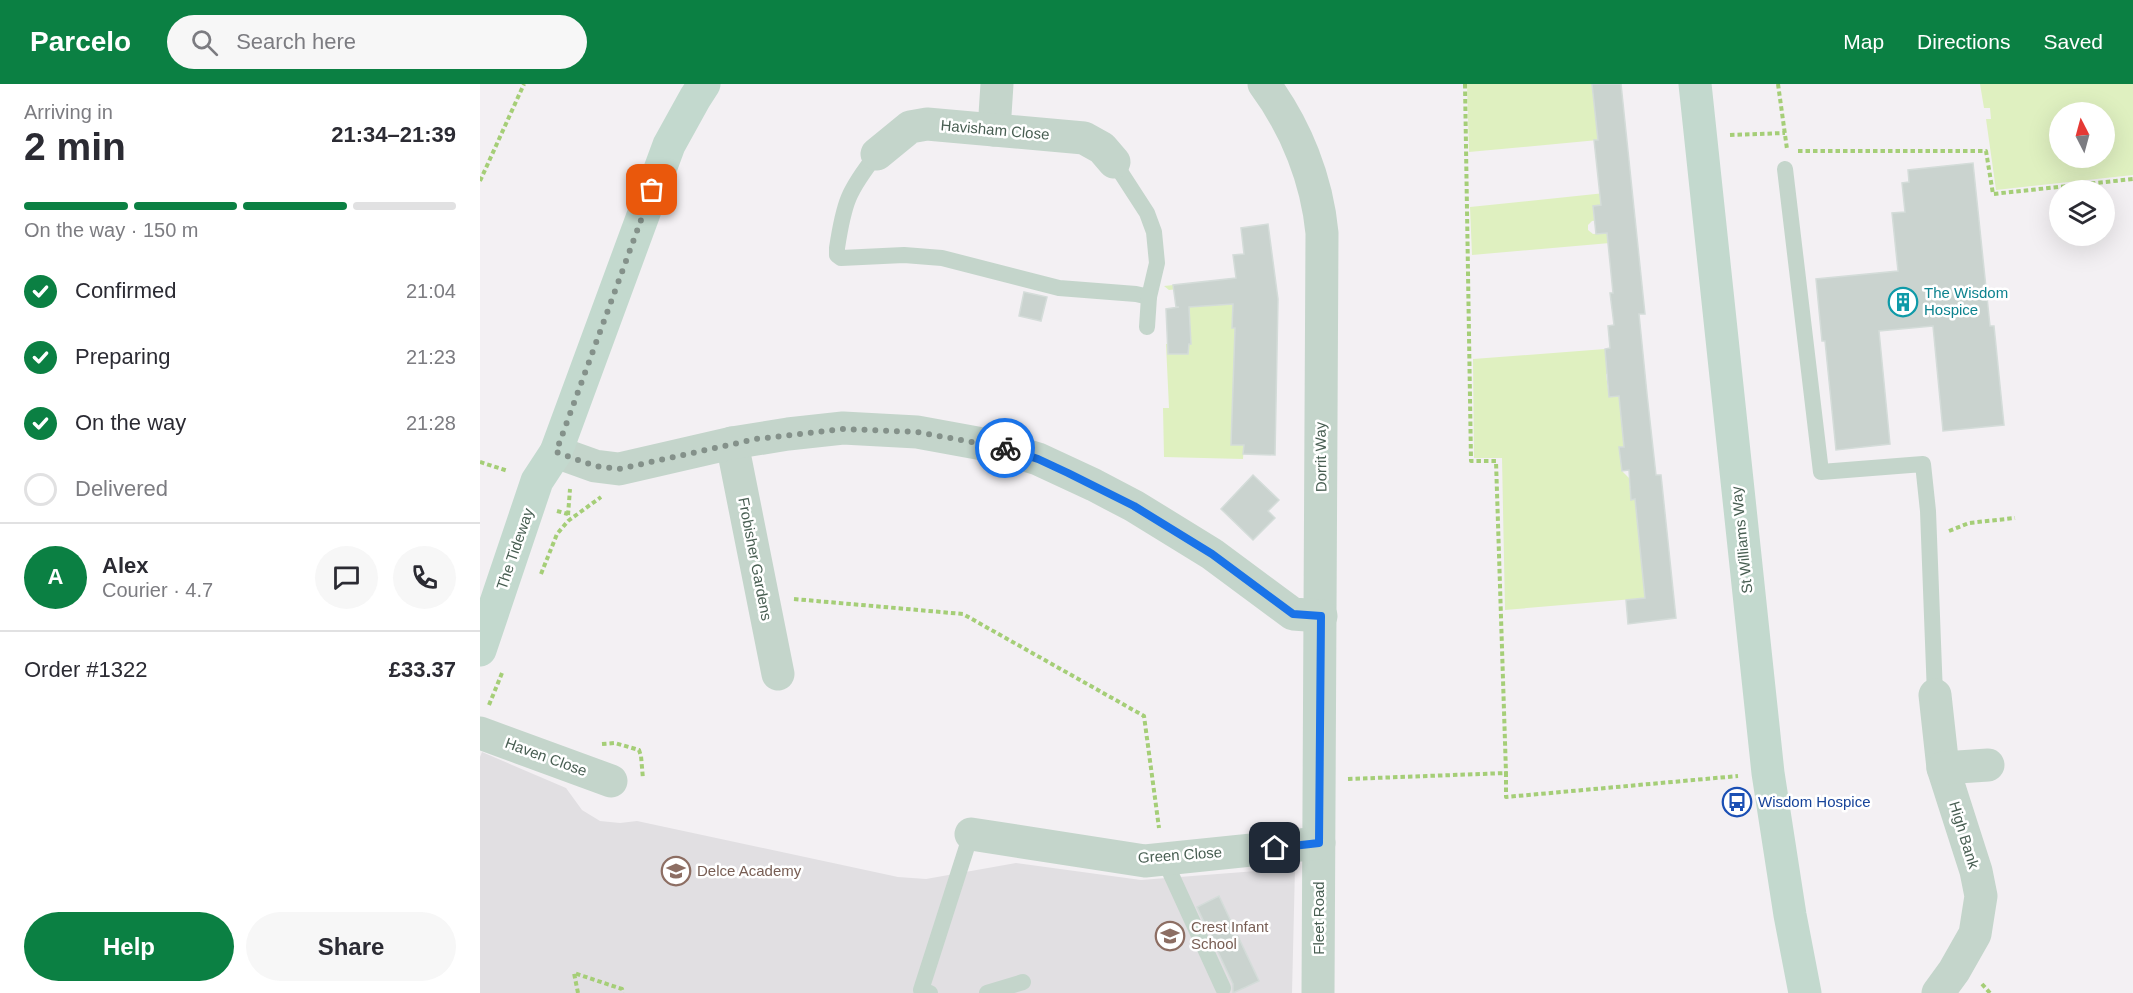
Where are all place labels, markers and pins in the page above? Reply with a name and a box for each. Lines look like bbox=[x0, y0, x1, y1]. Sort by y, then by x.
pin bbox=[626, 164, 677, 215]
place label: The Wisdom Hospice bbox=[1924, 284, 2008, 318]
building icon: The Wisdom Hospice bbox=[1887, 286, 1919, 318]
bus stop icon: Wisdom Hospice bbox=[1721, 786, 1753, 818]
place label: Wisdom Hospice bbox=[1758, 793, 1871, 810]
pin bbox=[1249, 822, 1300, 873]
school or university icon: Delce Academy bbox=[660, 855, 692, 887]
place label: Delce Academy bbox=[697, 862, 802, 879]
place label: Crest Infant School bbox=[1191, 918, 1269, 952]
school or university icon: Crest Infant School bbox=[1154, 920, 1186, 952]

